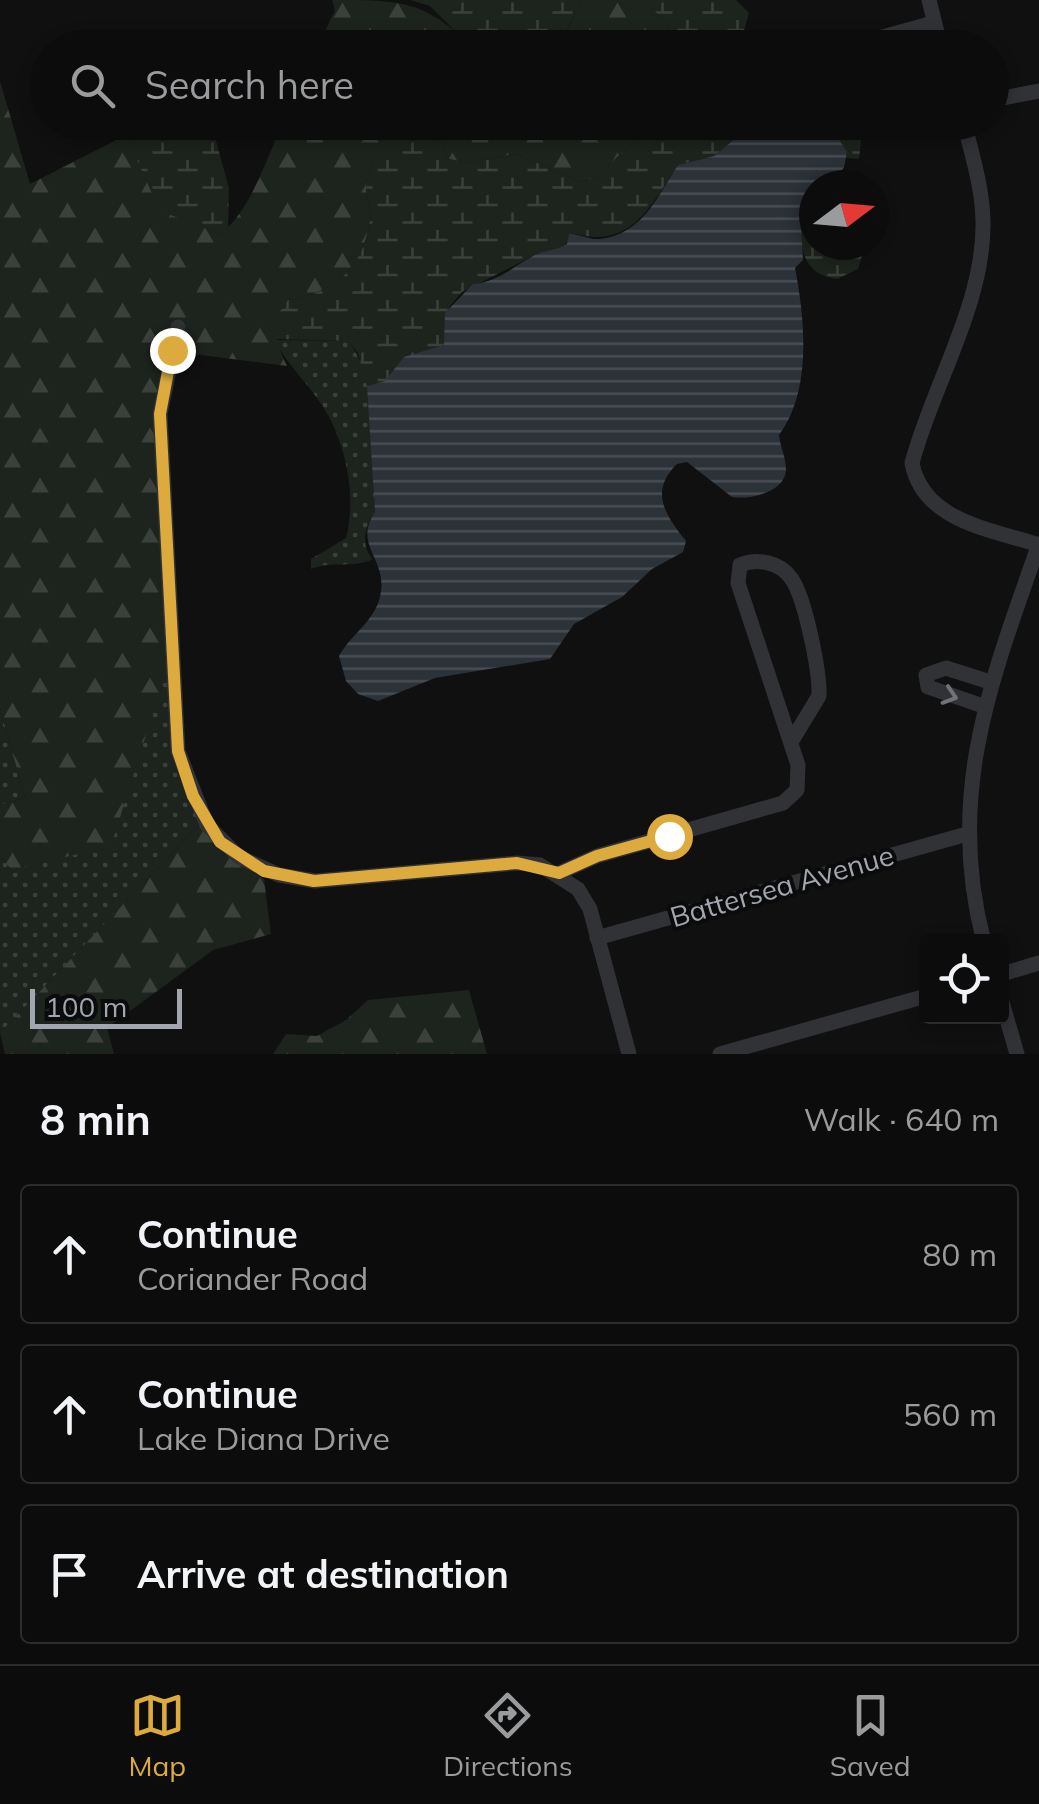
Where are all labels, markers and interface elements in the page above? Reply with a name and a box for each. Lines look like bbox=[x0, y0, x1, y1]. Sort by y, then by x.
search box bbox=[30, 30, 1009, 140]
icon: search bbox=[65, 58, 120, 113]
text: Search here bbox=[145, 61, 354, 109]
north arrow bbox=[799, 170, 889, 260]
route end bbox=[150, 328, 196, 374]
one-way arrow bbox=[941, 684, 958, 705]
route start bbox=[647, 814, 693, 860]
street label: Battersea Avenue bbox=[666, 837, 898, 934]
map controls bbox=[919, 934, 1009, 1024]
button: locate bbox=[919, 934, 1009, 1024]
scale bar bbox=[30, 984, 182, 1028]
text: 100 m bbox=[45, 989, 127, 1024]
text: 8 min bbox=[40, 1093, 151, 1146]
text: Walk · 640 m bbox=[804, 1099, 999, 1139]
text: Continue bbox=[137, 1210, 298, 1258]
icon: ahead bbox=[42, 1227, 97, 1282]
text: 80 m bbox=[922, 1234, 997, 1274]
text: Coriander Road bbox=[137, 1258, 368, 1298]
text: Continue bbox=[137, 1370, 298, 1418]
icon: ahead bbox=[42, 1387, 97, 1442]
text: 560 m bbox=[903, 1394, 997, 1434]
text: Lake Diana Drive bbox=[137, 1418, 390, 1458]
icon: arrive bbox=[42, 1547, 97, 1602]
text: Arrive at destination bbox=[137, 1550, 509, 1598]
tab: Map bbox=[129, 1688, 186, 1783]
tab: Directions bbox=[443, 1688, 573, 1783]
tab: Saved bbox=[830, 1688, 910, 1783]

